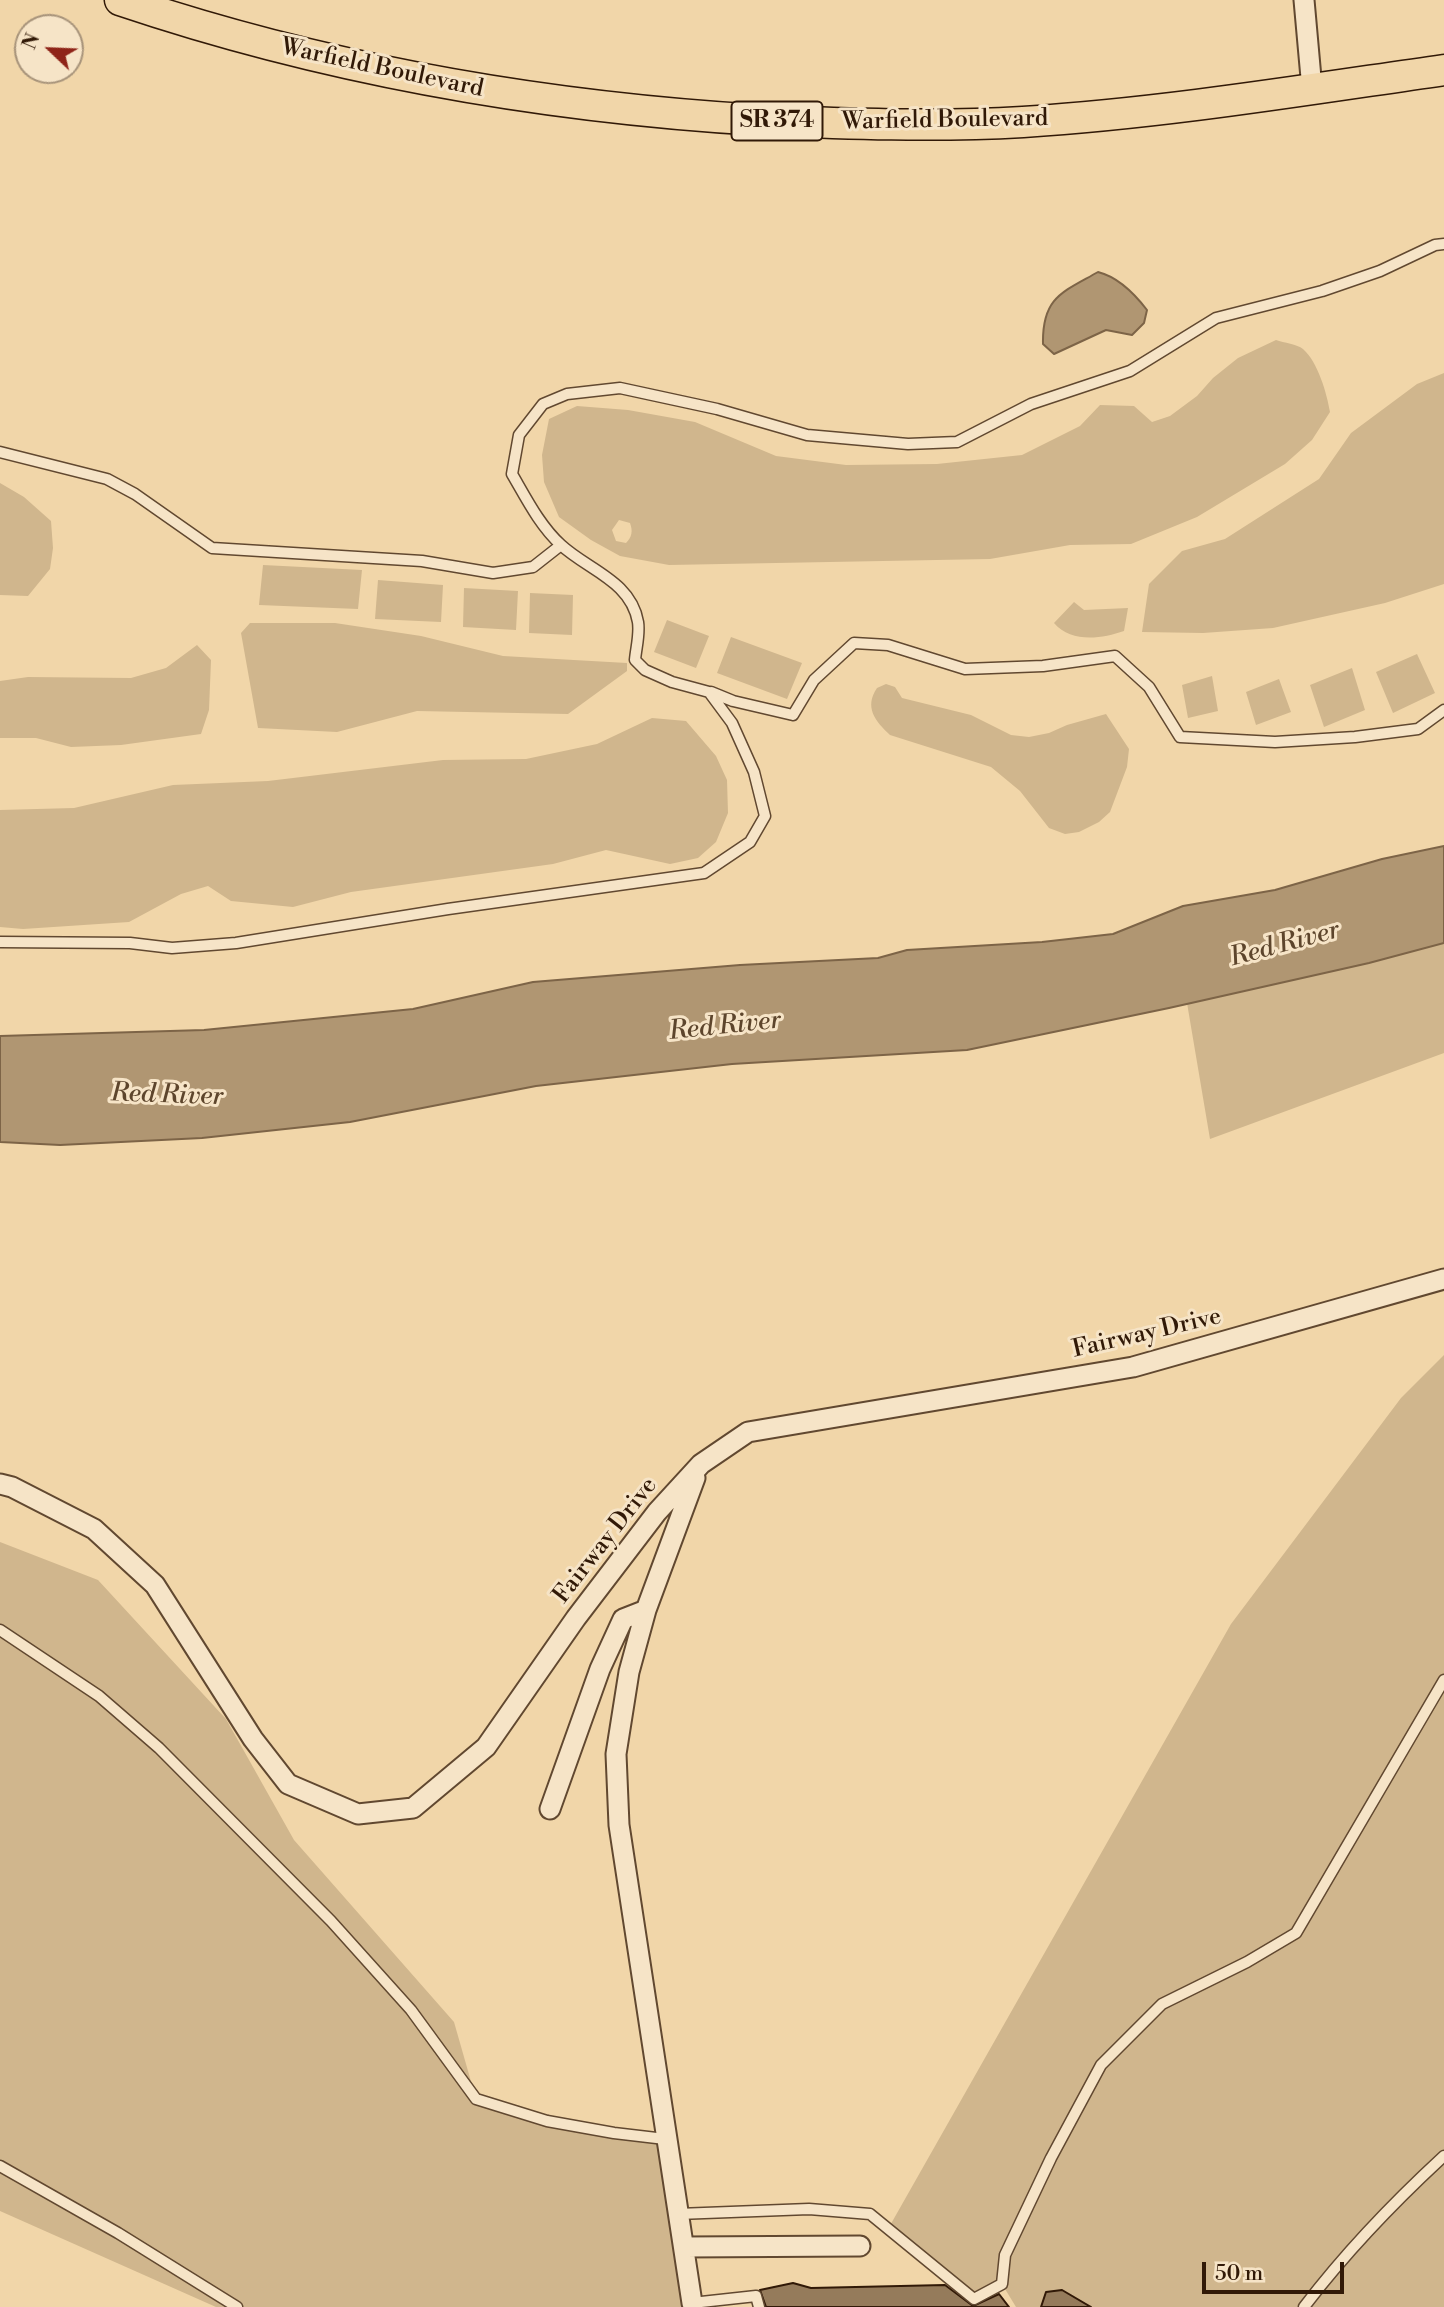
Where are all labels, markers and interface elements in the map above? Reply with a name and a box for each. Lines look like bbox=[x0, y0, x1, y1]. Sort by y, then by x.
north arrow bbox=[14, 14, 84, 84]
text: N bbox=[18, 30, 45, 53]
street label: Warfield Boulevard bbox=[278, 33, 486, 105]
road number: SR 374 bbox=[732, 102, 822, 140]
street label: Warfield Boulevard bbox=[841, 105, 1049, 137]
water label: Red River bbox=[1227, 915, 1343, 975]
water label: Red River bbox=[667, 1006, 783, 1048]
water label: Red River bbox=[110, 1078, 224, 1114]
street label: Fairway Drive bbox=[1070, 1303, 1224, 1365]
street label: Fairway Drive bbox=[548, 1472, 664, 1610]
scale bar bbox=[1206, 2248, 1348, 2292]
text: 50 m bbox=[1215, 2261, 1263, 2287]

